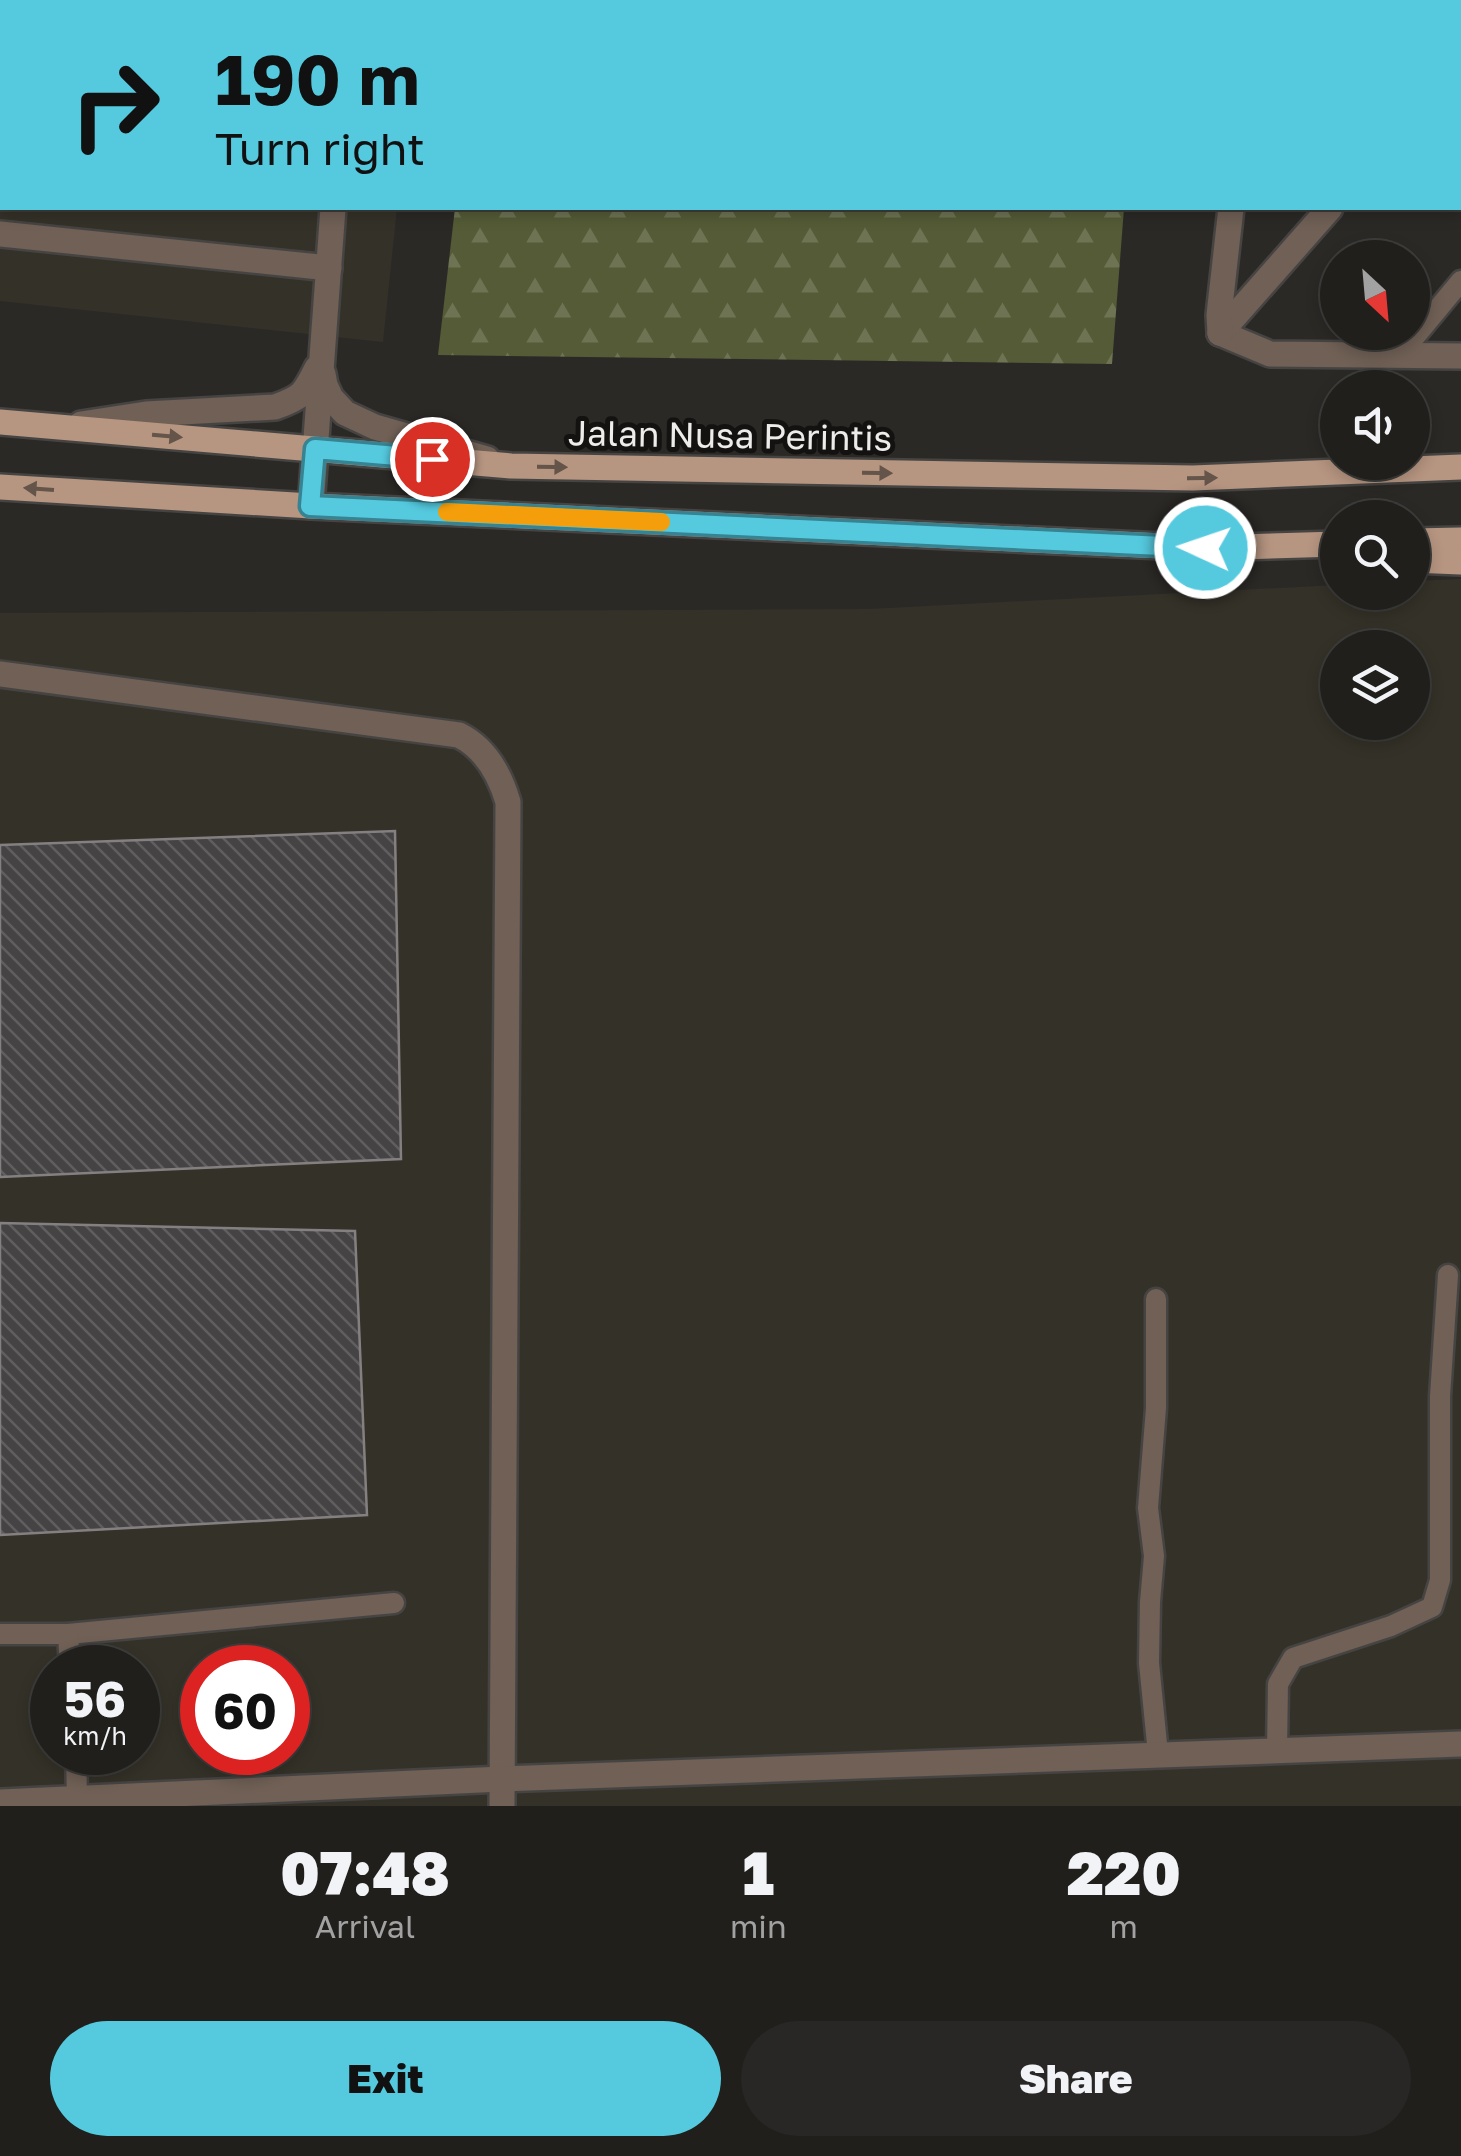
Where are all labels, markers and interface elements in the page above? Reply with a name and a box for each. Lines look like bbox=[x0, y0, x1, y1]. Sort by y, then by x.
text: 190 m bbox=[215, 36, 420, 120]
icon: right bbox=[50, 40, 180, 170]
text: Turn right bbox=[215, 121, 425, 175]
north arrow bbox=[1320, 240, 1430, 350]
map controls bbox=[1320, 240, 1430, 740]
button: sound bbox=[1320, 370, 1430, 480]
street label: Jalan Nusa Perintis bbox=[568, 411, 892, 459]
pin bbox=[390, 417, 475, 502]
one-way arrow bbox=[151, 429, 183, 445]
icon: arrive bbox=[405, 432, 460, 487]
one-way arrow bbox=[536, 459, 568, 475]
one-way arrow bbox=[861, 465, 893, 481]
one-way arrow bbox=[1186, 469, 1218, 485]
one-way arrow bbox=[22, 481, 54, 497]
position arrow bbox=[1153, 496, 1257, 600]
button: search bbox=[1320, 500, 1430, 610]
button: layers bbox=[1320, 630, 1430, 740]
speed limit sign: 60 bbox=[180, 1645, 310, 1775]
text: 56 bbox=[64, 1668, 126, 1728]
text: km/h bbox=[63, 1720, 127, 1751]
text: 07:48 bbox=[280, 1836, 450, 1908]
text: 1 bbox=[742, 1836, 774, 1908]
text: 220 bbox=[1067, 1836, 1181, 1908]
text: Arrival bbox=[315, 1907, 415, 1945]
text: min bbox=[730, 1907, 787, 1945]
text: m bbox=[1110, 1907, 1138, 1945]
button: Exit bbox=[50, 2021, 721, 2136]
button: Share bbox=[741, 2021, 1411, 2136]

